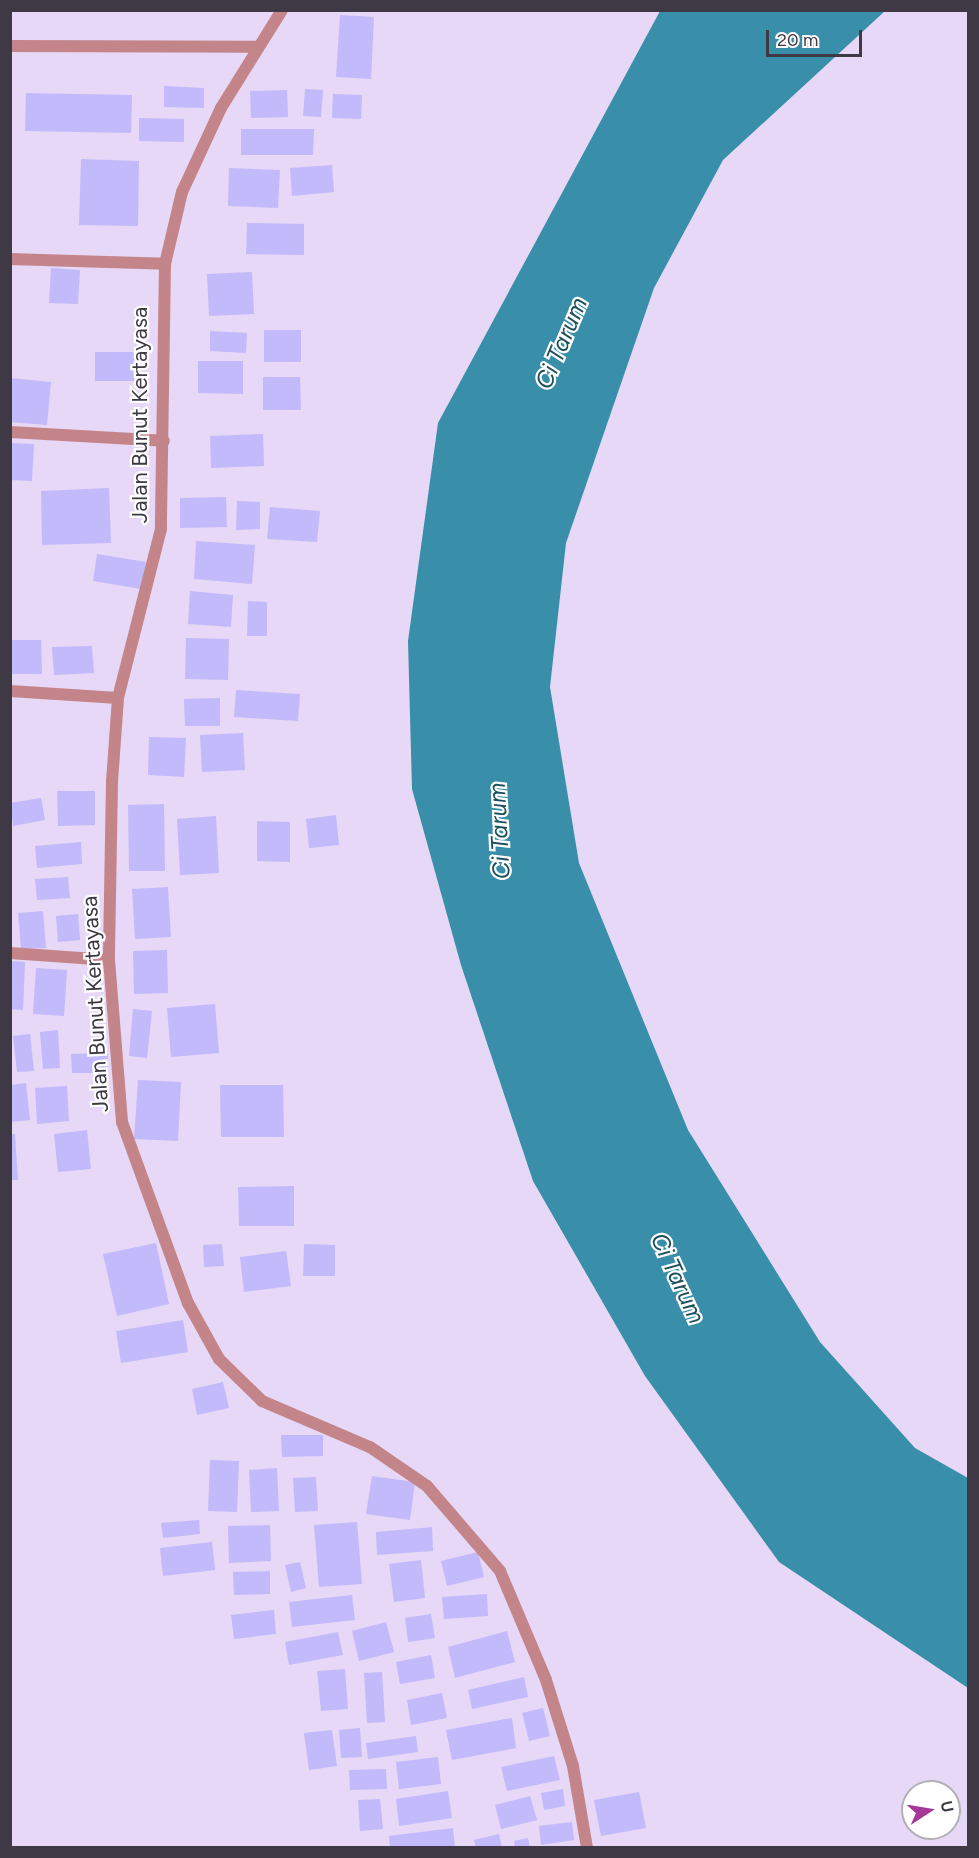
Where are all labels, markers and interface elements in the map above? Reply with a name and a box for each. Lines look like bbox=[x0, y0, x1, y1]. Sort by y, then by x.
scale bar bbox=[769, 18, 865, 56]
text: 20 m bbox=[777, 29, 818, 51]
water label: Ci Tarum bbox=[529, 293, 593, 393]
street label: Jalan Bunut Kertayasa bbox=[127, 307, 153, 523]
water label: Ci Tarum bbox=[482, 782, 516, 880]
street label: Jalan Bunut Kertayasa bbox=[76, 895, 114, 1113]
water label: Ci Tarum bbox=[645, 1228, 711, 1328]
north arrow bbox=[901, 1780, 961, 1840]
text: U bbox=[937, 1799, 958, 1814]

